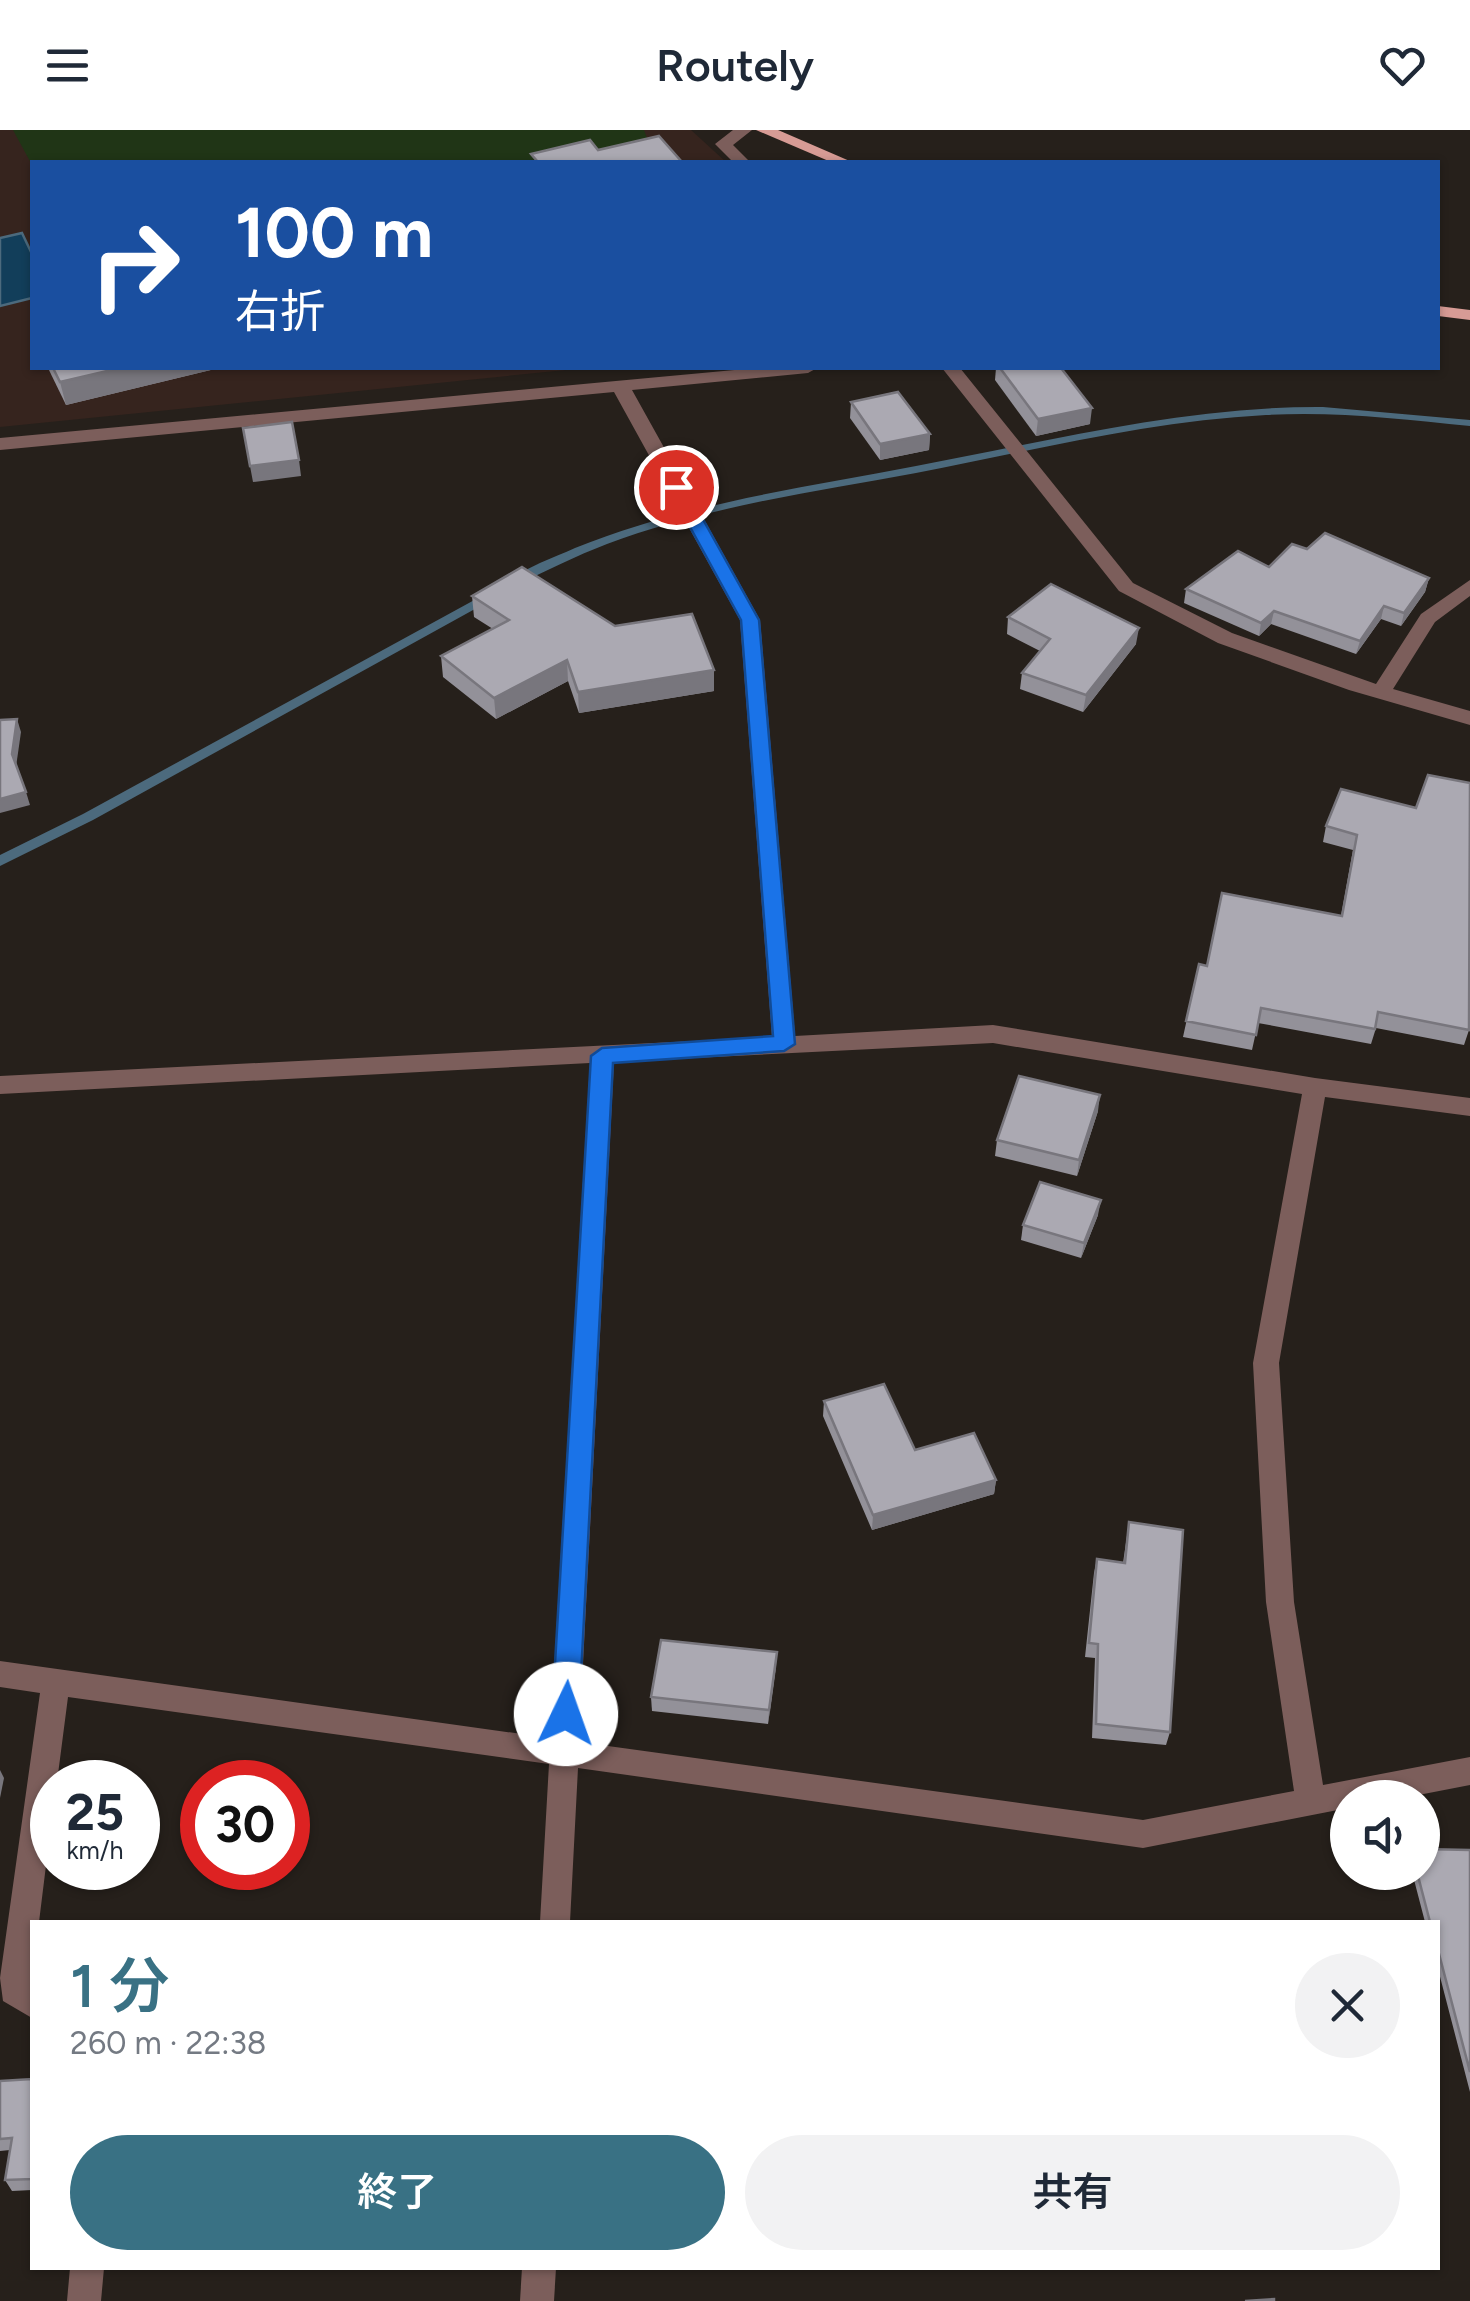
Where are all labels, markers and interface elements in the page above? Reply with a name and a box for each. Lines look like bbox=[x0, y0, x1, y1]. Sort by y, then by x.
icon: menu bbox=[40, 38, 95, 93]
text: Routely bbox=[656, 38, 814, 92]
icon: heart bbox=[1375, 38, 1430, 93]
text: 100 m bbox=[235, 190, 433, 275]
icon: right bbox=[70, 200, 200, 330]
text: 右折 bbox=[235, 284, 325, 338]
pin bbox=[634, 445, 719, 530]
icon: arrive bbox=[649, 460, 704, 515]
position arrow bbox=[514, 1662, 618, 1766]
speed limit sign: 30 bbox=[180, 1760, 310, 1890]
map controls bbox=[1330, 1780, 1440, 1890]
button: sound bbox=[1330, 1780, 1440, 1890]
text: 25 bbox=[66, 1782, 124, 1843]
text: km/h bbox=[66, 1835, 124, 1865]
text: 1 分 bbox=[70, 1950, 170, 2022]
button: close bbox=[1295, 1953, 1400, 2058]
text: 260 m · 22:38 bbox=[70, 2024, 267, 2062]
button: 終了 bbox=[70, 2135, 725, 2250]
button: 共有 bbox=[745, 2135, 1400, 2250]

